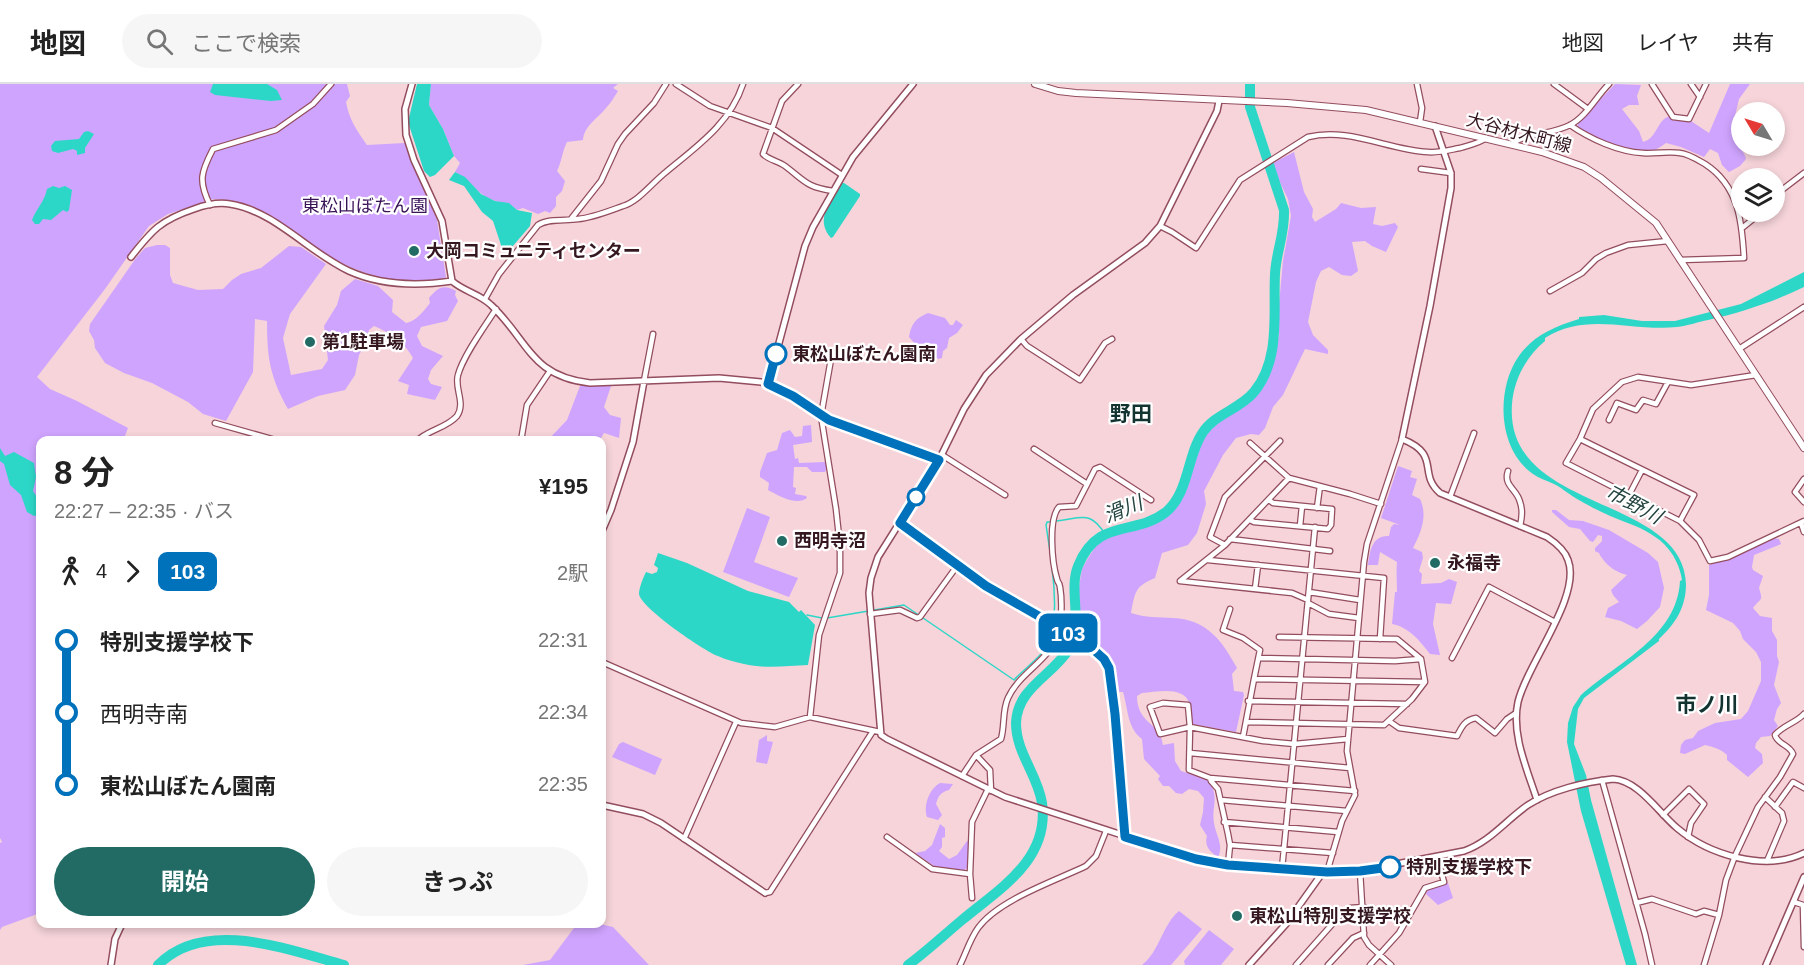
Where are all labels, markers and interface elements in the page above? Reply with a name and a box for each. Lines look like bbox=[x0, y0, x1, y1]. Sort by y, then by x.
search box bbox=[122, 14, 542, 68]
icon: search bbox=[143, 25, 176, 58]
text: 地図 bbox=[30, 28, 86, 59]
text: ここで検索 bbox=[191, 31, 301, 56]
text: 地図 bbox=[1562, 31, 1604, 54]
text: レイヤ bbox=[1637, 31, 1699, 54]
text: 共有 bbox=[1732, 31, 1774, 54]
north arrow bbox=[1731, 102, 1785, 156]
map controls bbox=[1731, 102, 1785, 222]
street label: 大谷材木町線 bbox=[1464, 109, 1574, 157]
button: layers bbox=[1731, 168, 1785, 222]
park label: 東松山ぼたん園 bbox=[302, 196, 428, 216]
place label: 大岡コミュニティセンター bbox=[426, 241, 641, 261]
marker: 大岡コミュニティセンター bbox=[407, 244, 421, 258]
place label: 第1駐車場 bbox=[322, 332, 404, 352]
marker: 第1駐車場 bbox=[303, 335, 317, 349]
marker: 東松山ぼたん園南 bbox=[765, 343, 787, 365]
place label: 東松山ぼたん園南 bbox=[792, 344, 936, 364]
district label: 野田 bbox=[1110, 402, 1152, 425]
text: 8 分 bbox=[54, 454, 115, 491]
text: ¥195 bbox=[539, 474, 588, 499]
water label: 市野川 bbox=[1602, 480, 1667, 529]
unlabelled marker bbox=[907, 488, 925, 506]
water label: 滑川 bbox=[1100, 491, 1148, 527]
text: 22:27 – 22:35 · バス bbox=[54, 500, 234, 522]
place label: 西明寺沼 bbox=[794, 531, 866, 551]
marker: 西明寺沼 bbox=[775, 534, 789, 548]
place label: 永福寺 bbox=[1447, 553, 1501, 573]
icon: walk bbox=[54, 555, 87, 588]
icon: forward bbox=[116, 555, 149, 588]
marker: 永福寺 bbox=[1428, 556, 1442, 570]
text: 4 bbox=[96, 560, 107, 582]
text: 103 bbox=[170, 560, 205, 583]
text: 2駅 bbox=[557, 562, 588, 584]
line badge: 103 bbox=[1034, 614, 1102, 652]
text: 103 bbox=[1050, 622, 1086, 645]
text: 22:31 bbox=[538, 629, 588, 651]
text: 特別支援学校下 bbox=[100, 630, 254, 655]
district label: 市ノ川 bbox=[1676, 693, 1739, 716]
text: 22:34 bbox=[538, 701, 588, 723]
text: 西明寺南 bbox=[100, 702, 188, 727]
text: 22:35 bbox=[538, 773, 588, 795]
text: 東松山ぼたん園南 bbox=[100, 774, 276, 799]
button: 開始 bbox=[54, 847, 315, 916]
button: きっぷ bbox=[327, 847, 588, 916]
marker: 特別支援学校下 bbox=[1379, 856, 1401, 878]
place label: 特別支援学校下 bbox=[1406, 857, 1532, 877]
place label: 東松山特別支援学校 bbox=[1249, 906, 1411, 926]
marker: 東松山特別支援学校 bbox=[1230, 909, 1244, 923]

